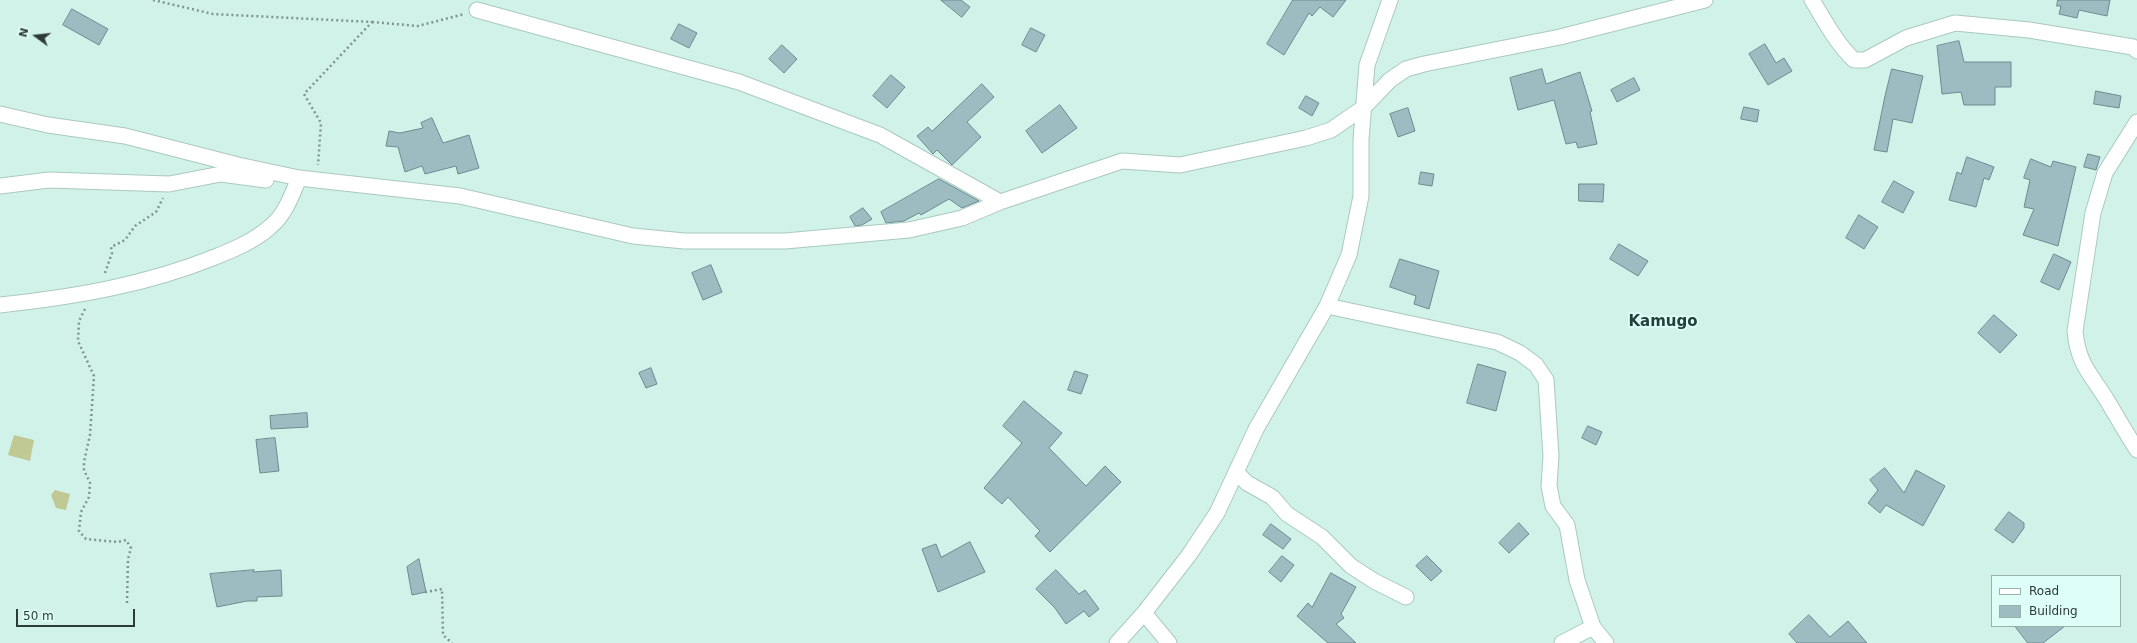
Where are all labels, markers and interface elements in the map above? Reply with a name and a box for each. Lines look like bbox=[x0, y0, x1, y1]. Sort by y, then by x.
north arrow bbox=[16, 16, 56, 56]
text: N bbox=[16, 27, 31, 39]
district label: Kamugo bbox=[1628, 313, 1698, 331]
legend bbox=[1991, 575, 2121, 627]
text: Road bbox=[2029, 584, 2059, 598]
scale bar bbox=[18, 601, 137, 627]
text: Building bbox=[2029, 604, 2078, 618]
text: 50 m bbox=[23, 609, 54, 623]

